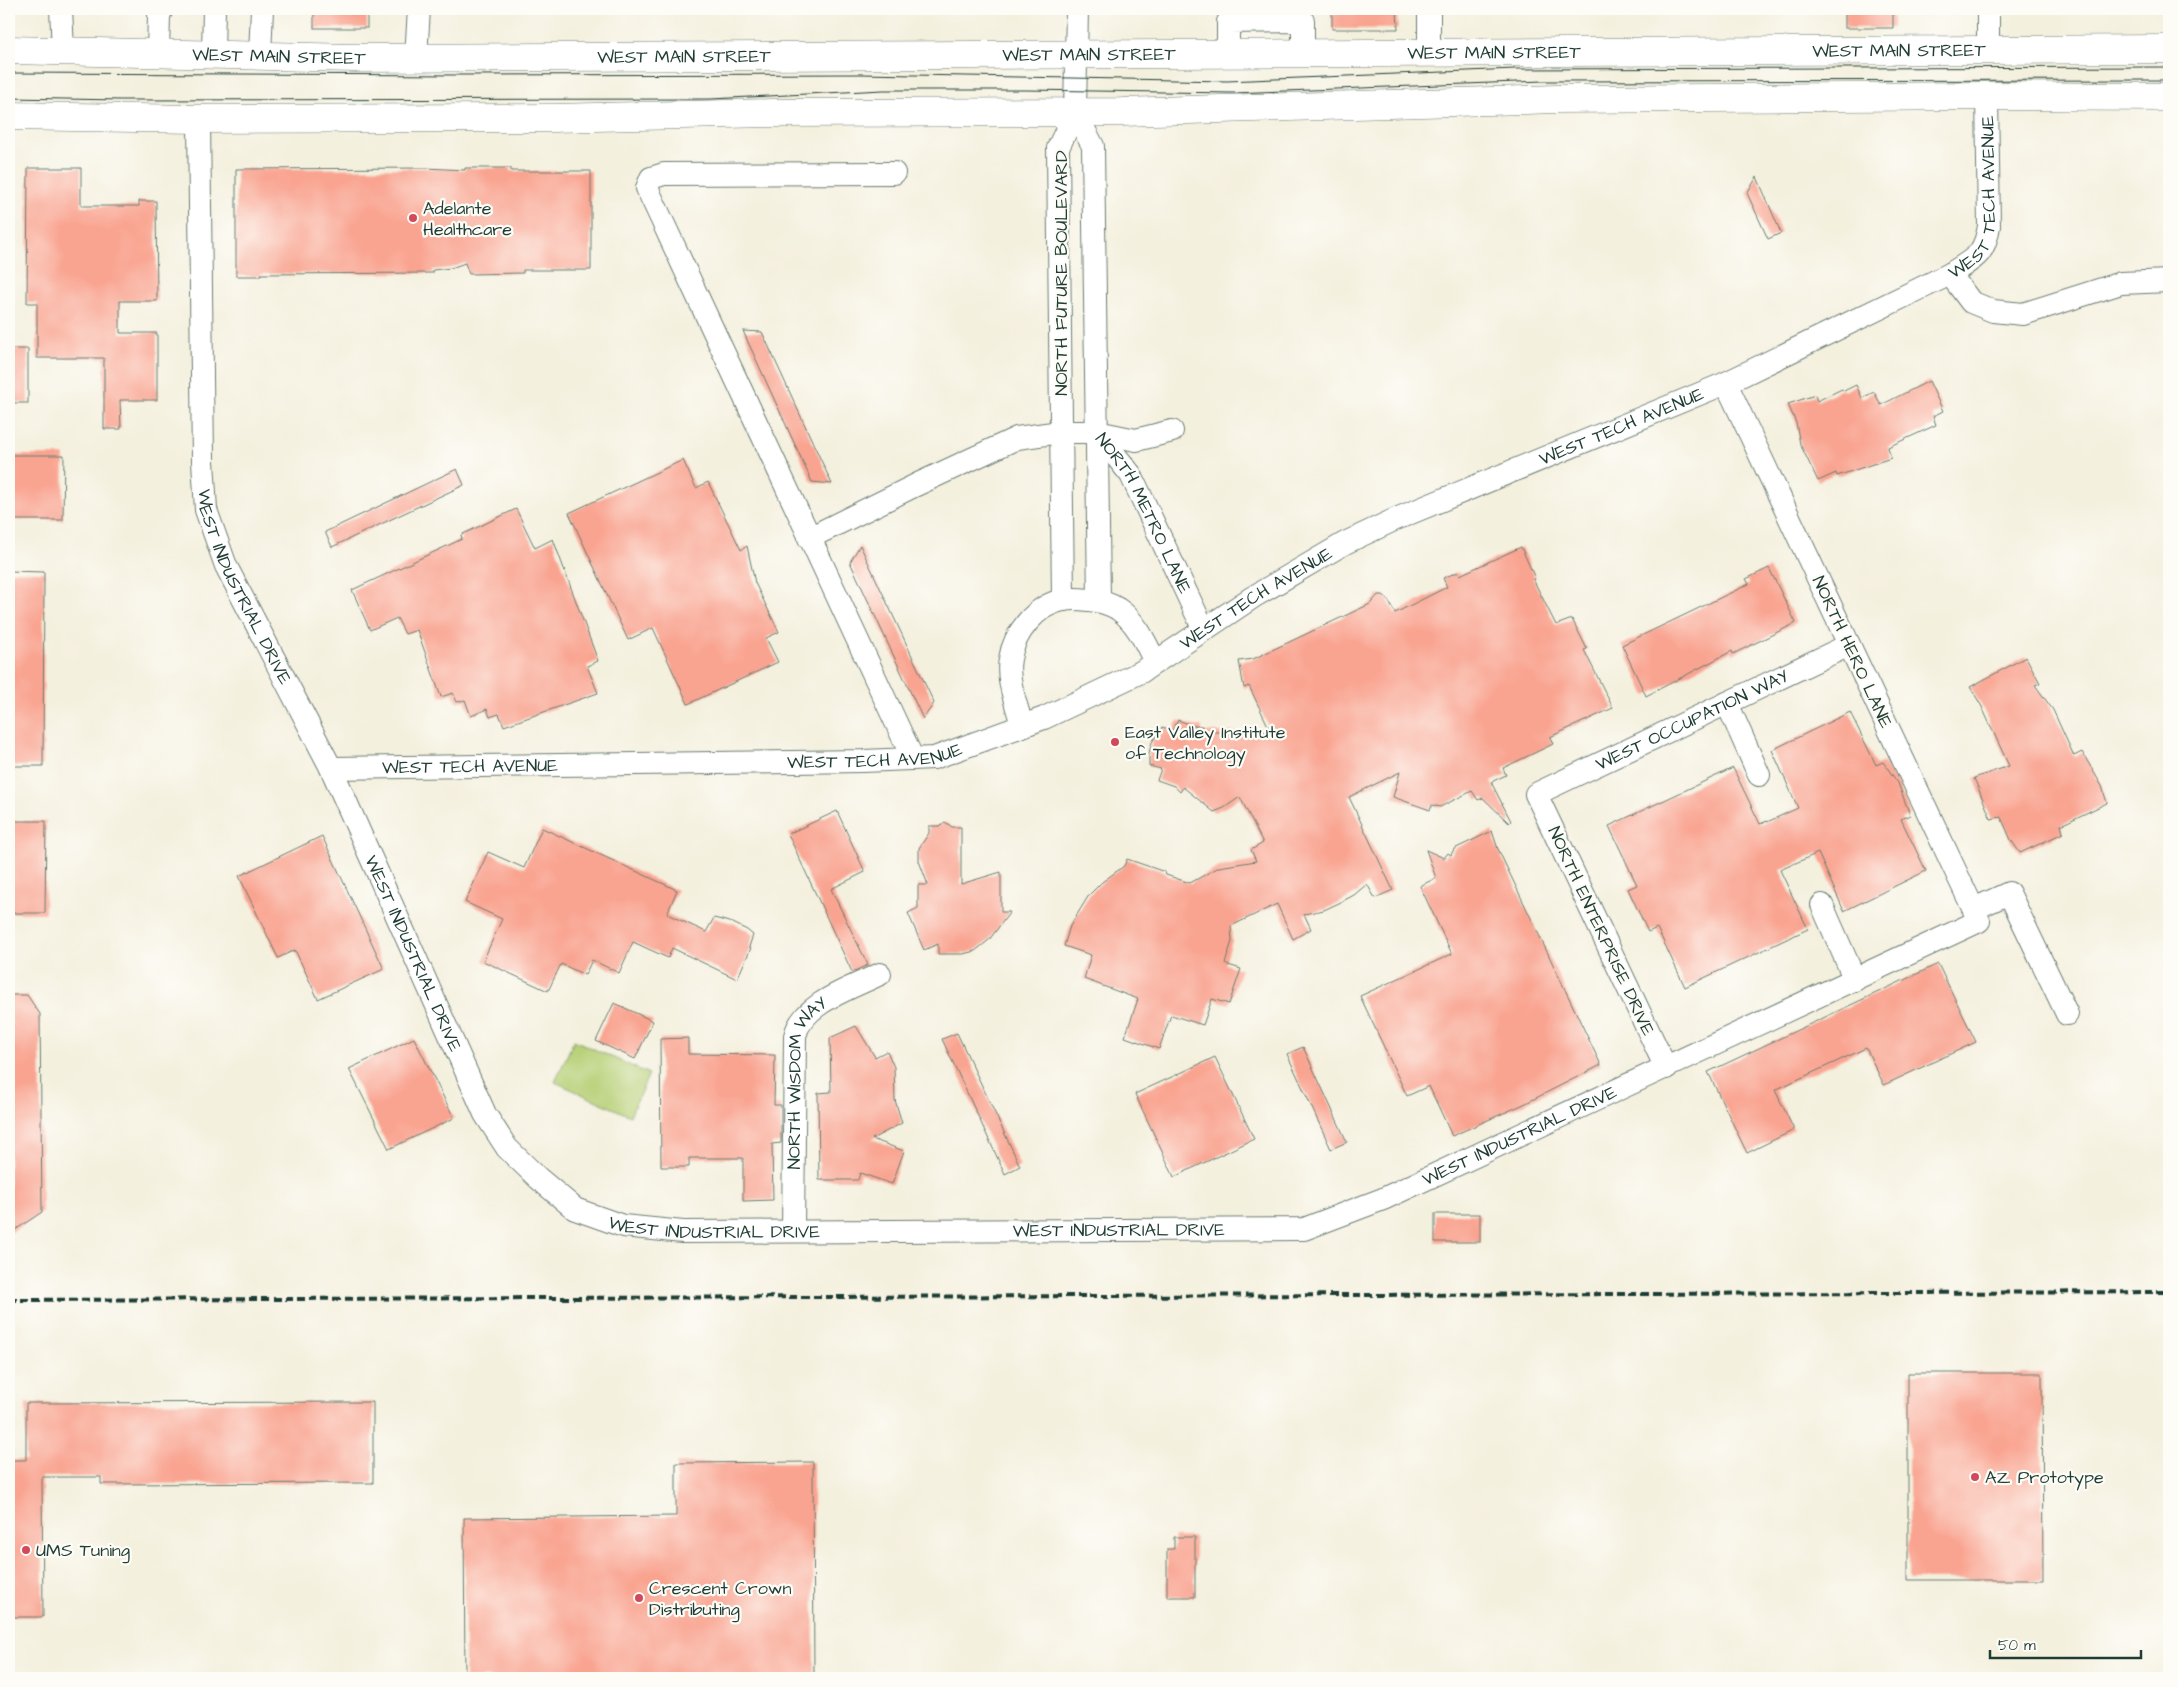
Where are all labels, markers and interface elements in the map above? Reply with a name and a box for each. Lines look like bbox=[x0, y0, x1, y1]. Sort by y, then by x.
street label: WEST MAIN STREET bbox=[1812, 37, 1986, 63]
street label: WEST MAIN STREET bbox=[1407, 39, 1581, 65]
street label: WEST MAIN STREET bbox=[1002, 41, 1176, 67]
street label: WEST MAIN STREET bbox=[192, 42, 366, 71]
street label: WEST MAIN STREET bbox=[597, 43, 771, 69]
street label: WEST TECH AVENUE bbox=[1943, 115, 2002, 285]
street label: NORTH FUTURE BOULEVARD bbox=[1049, 150, 1074, 396]
place label: Adelante Healthcare bbox=[423, 196, 512, 242]
marker: Adelante Healthcare bbox=[407, 212, 419, 224]
street label: WEST TECH AVENUE bbox=[1535, 381, 1708, 471]
street label: NORTH METRO LANE bbox=[1090, 427, 1198, 598]
street label: WEST INDUSTRIAL DRIVE bbox=[192, 488, 298, 689]
street label: WEST TECH AVENUE bbox=[1174, 541, 1337, 655]
street label: NORTH HERO LANE bbox=[1806, 572, 1898, 732]
street label: WEST OCCUPATION WAY bbox=[1591, 663, 1793, 776]
place label: East Valley Institute of Technology bbox=[1125, 720, 1286, 767]
street label: WEST TECH AVENUE bbox=[787, 736, 966, 774]
marker: East Valley Institute of Technology bbox=[1109, 736, 1121, 748]
street label: WEST TECH AVENUE bbox=[382, 753, 558, 780]
street label: NORTH ENTERPRISE DRIVE bbox=[1542, 823, 1661, 1040]
street label: WEST INDUSTRIAL DRIVE bbox=[359, 851, 468, 1056]
street label: NORTH WISDOM WAY bbox=[781, 990, 832, 1169]
street label: WEST INDUSTRIAL DRIVE bbox=[1418, 1079, 1621, 1192]
street label: WEST INDUSTRIAL DRIVE bbox=[605, 1209, 820, 1245]
street label: WEST INDUSTRIAL DRIVE bbox=[1013, 1217, 1225, 1243]
place label: AZ Prototype bbox=[1985, 1465, 2104, 1491]
marker: AZ Prototype bbox=[1969, 1471, 1981, 1483]
place label: UMS Tuning bbox=[36, 1538, 130, 1564]
marker: UMS Tuning bbox=[20, 1544, 32, 1556]
place label: Crescent Crown Distributing bbox=[649, 1576, 791, 1623]
marker: Crescent Crown Distributing bbox=[633, 1592, 645, 1604]
scale bar bbox=[1990, 1627, 2142, 1659]
text: 50 m bbox=[1998, 1635, 2036, 1656]

